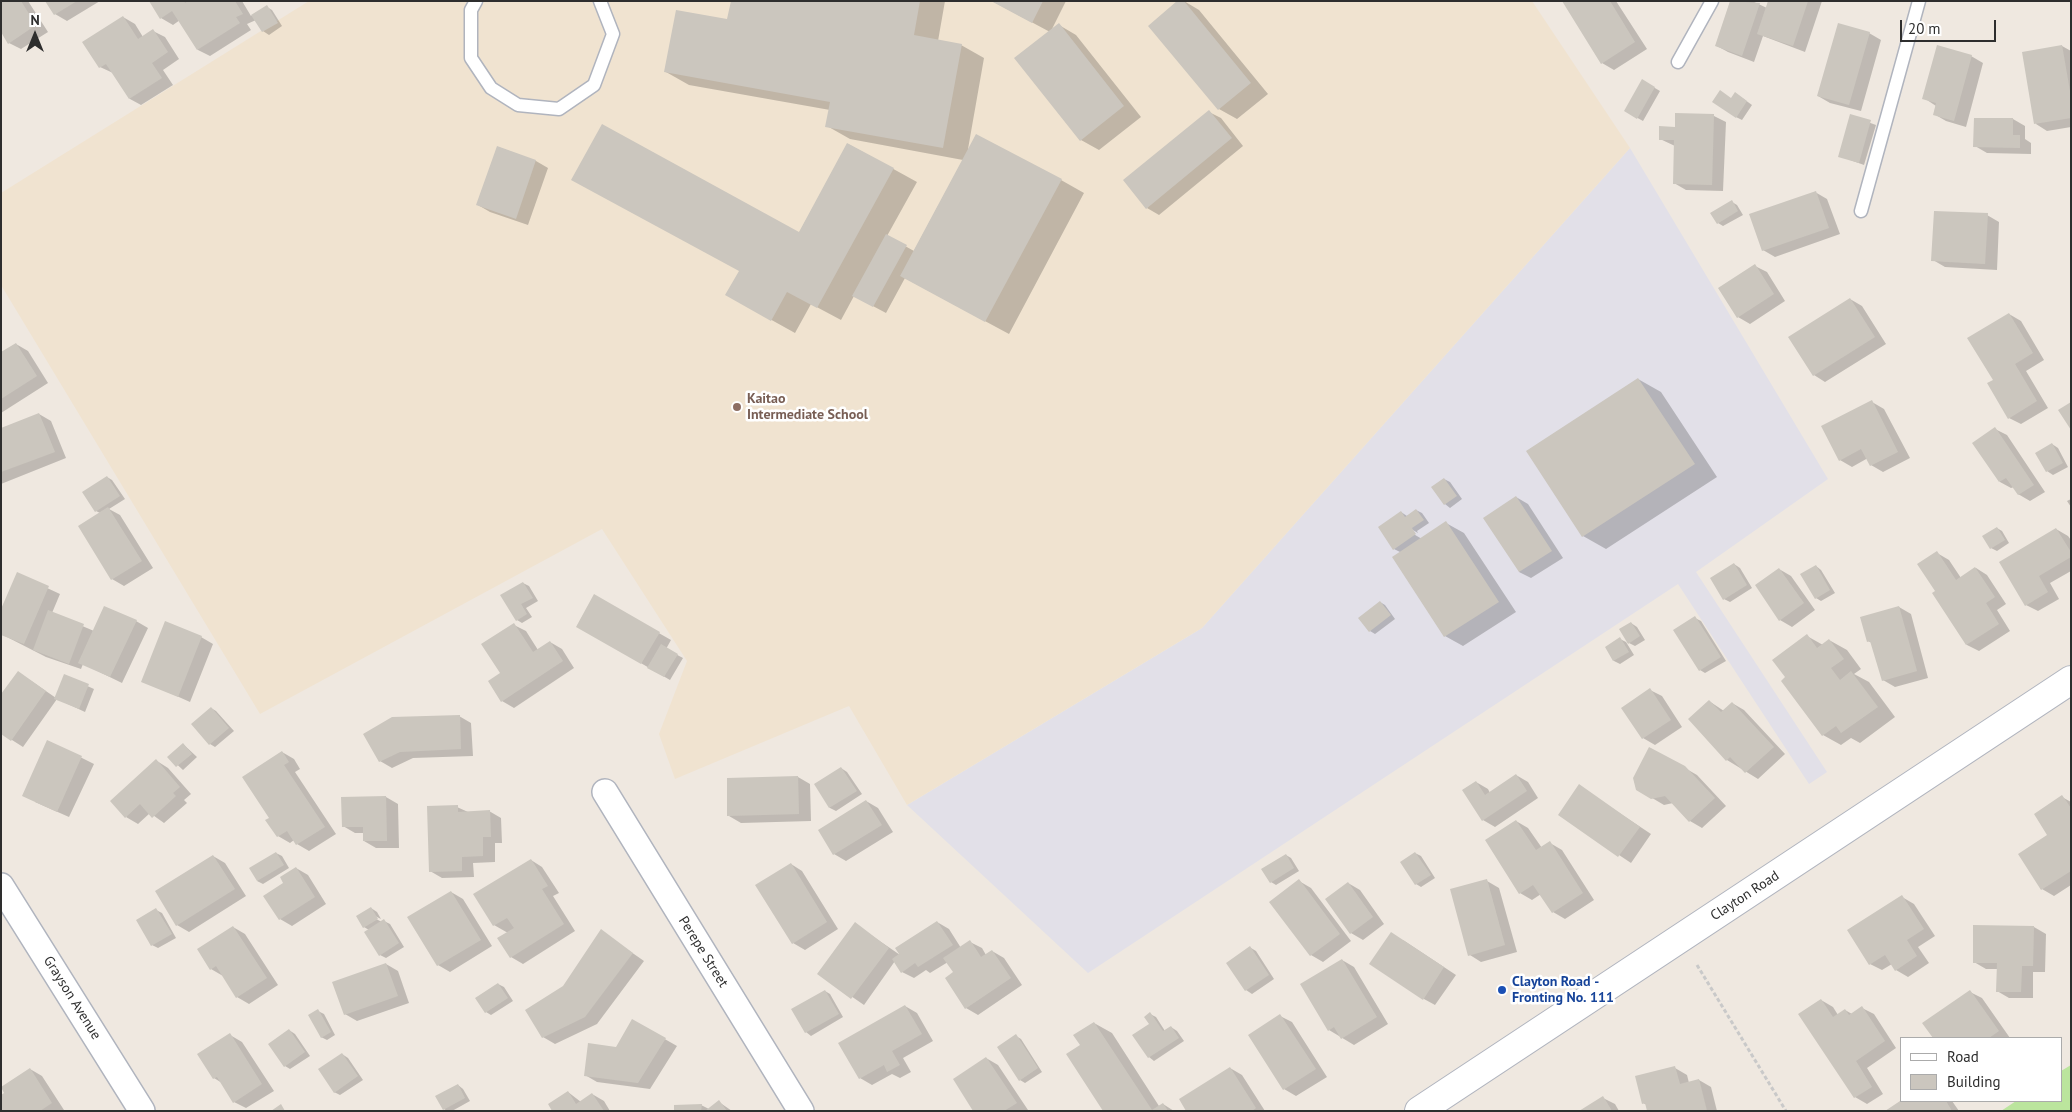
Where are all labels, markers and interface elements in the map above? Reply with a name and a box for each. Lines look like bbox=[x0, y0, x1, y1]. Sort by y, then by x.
north arrow bbox=[10, 10, 60, 60]
scale bar bbox=[1902, 10, 1998, 42]
text: N bbox=[30, 11, 40, 29]
text: 20 m bbox=[1908, 19, 1941, 38]
place label: Kaitao Intermediate School bbox=[747, 391, 868, 424]
marker: Kaitao Intermediate School bbox=[731, 401, 743, 413]
street label: Clayton Road bbox=[1707, 868, 1783, 924]
street label: Perepe Street bbox=[675, 913, 731, 991]
street label: Grayson Avenue bbox=[40, 953, 104, 1043]
place label: Clayton Road - Fronting No. 111 bbox=[1512, 974, 1614, 1006]
marker: Clayton Road - Fronting No. 111 bbox=[1496, 984, 1508, 996]
legend bbox=[1900, 1037, 2062, 1102]
text: Road bbox=[1947, 1047, 1979, 1066]
text: Building bbox=[1947, 1072, 2001, 1091]

